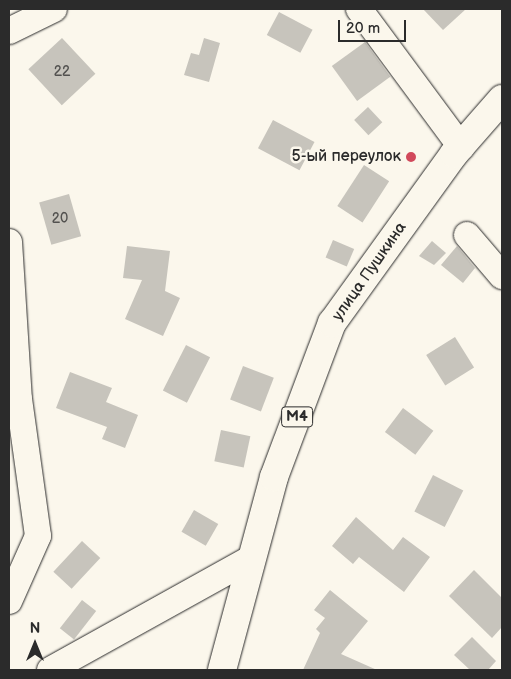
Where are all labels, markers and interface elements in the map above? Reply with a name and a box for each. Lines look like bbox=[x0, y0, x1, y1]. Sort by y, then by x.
scale bar bbox=[341, 10, 408, 42]
text: 20 m bbox=[346, 19, 380, 38]
house number: 22 bbox=[54, 64, 70, 80]
place label: 5-ый переулок bbox=[292, 147, 401, 167]
marker: 5-ый переулок bbox=[405, 151, 417, 163]
house number: 20 bbox=[52, 211, 68, 227]
street label: улица Пушкина bbox=[329, 219, 411, 325]
road number: M4 bbox=[281, 404, 313, 430]
north arrow bbox=[10, 619, 60, 669]
text: N bbox=[30, 620, 40, 637]

